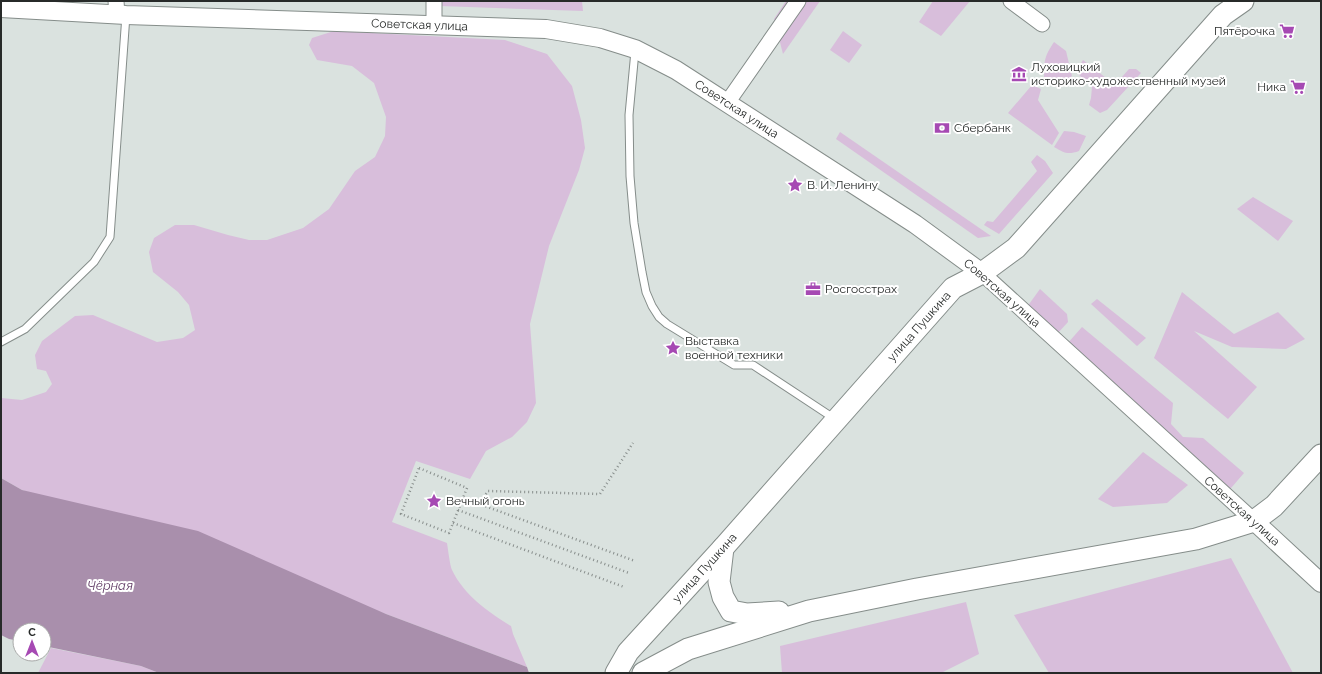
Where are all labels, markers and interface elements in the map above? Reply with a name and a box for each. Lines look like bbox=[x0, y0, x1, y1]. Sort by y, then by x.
street label: Советская улица bbox=[371, 16, 468, 33]
supermarket icon: Пятёрочка bbox=[1278, 22, 1296, 40]
place label: Пятёрочка bbox=[1214, 24, 1275, 38]
place label: Луховицкий историко-художественный музей bbox=[1031, 60, 1226, 88]
museum icon: Луховицкий историко-художественный музей bbox=[1010, 65, 1028, 83]
street label: Советская улица bbox=[692, 77, 781, 141]
supermarket icon: Ника bbox=[1289, 78, 1307, 96]
place label: Ника bbox=[1257, 80, 1286, 94]
bank icon: Сбербанк bbox=[933, 119, 951, 137]
place label: Сбербанк bbox=[954, 121, 1011, 135]
place icon: В. И. Ленину bbox=[786, 176, 804, 194]
place label: В. И. Ленину bbox=[807, 178, 879, 192]
street label: Советская улица bbox=[961, 256, 1043, 330]
office icon: Росгосстрах bbox=[804, 280, 822, 298]
place label: Росгосстрах bbox=[825, 282, 897, 296]
street label: улица Пушкина bbox=[884, 288, 954, 364]
place label: Выставка военной техники bbox=[685, 334, 783, 362]
place icon: Выставка военной техники bbox=[664, 339, 682, 357]
street label: Советская улица bbox=[1201, 473, 1283, 549]
place icon: Вечный огонь bbox=[425, 492, 443, 510]
place label: Вечный огонь bbox=[446, 494, 525, 508]
street label: улица Пушкина bbox=[670, 530, 740, 605]
water label: Чёрная bbox=[87, 578, 133, 593]
north arrow bbox=[12, 622, 52, 662]
text: С bbox=[28, 626, 36, 639]

